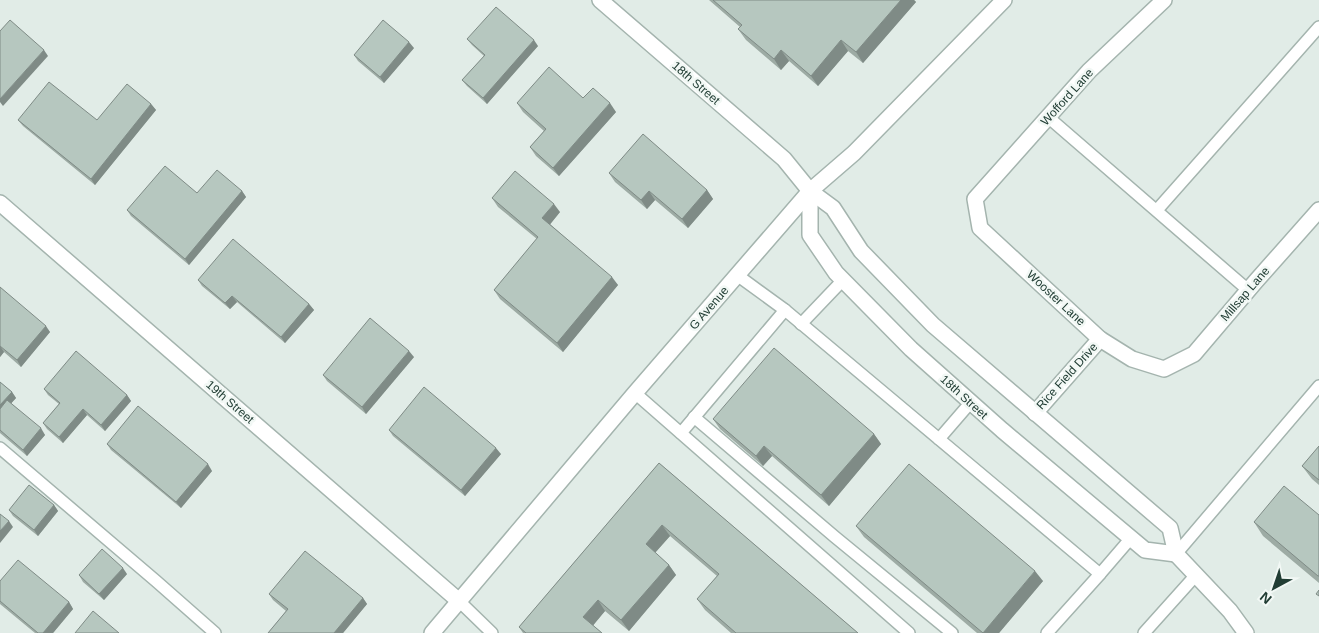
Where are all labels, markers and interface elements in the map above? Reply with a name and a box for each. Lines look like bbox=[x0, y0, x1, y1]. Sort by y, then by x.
street label: 18th Street bbox=[669, 58, 723, 108]
street label: Wofford Lane bbox=[1038, 65, 1096, 128]
street label: Millsap Lane bbox=[1218, 264, 1273, 324]
street label: Wooster Lane bbox=[1024, 267, 1088, 329]
street label: G Avenue bbox=[686, 283, 732, 332]
street label: Rice Field Drive bbox=[1033, 340, 1101, 412]
street label: 18th Street bbox=[937, 372, 991, 422]
street label: 19th Street bbox=[203, 377, 257, 427]
north arrow bbox=[1249, 563, 1299, 613]
text: N bbox=[1257, 589, 1275, 607]

